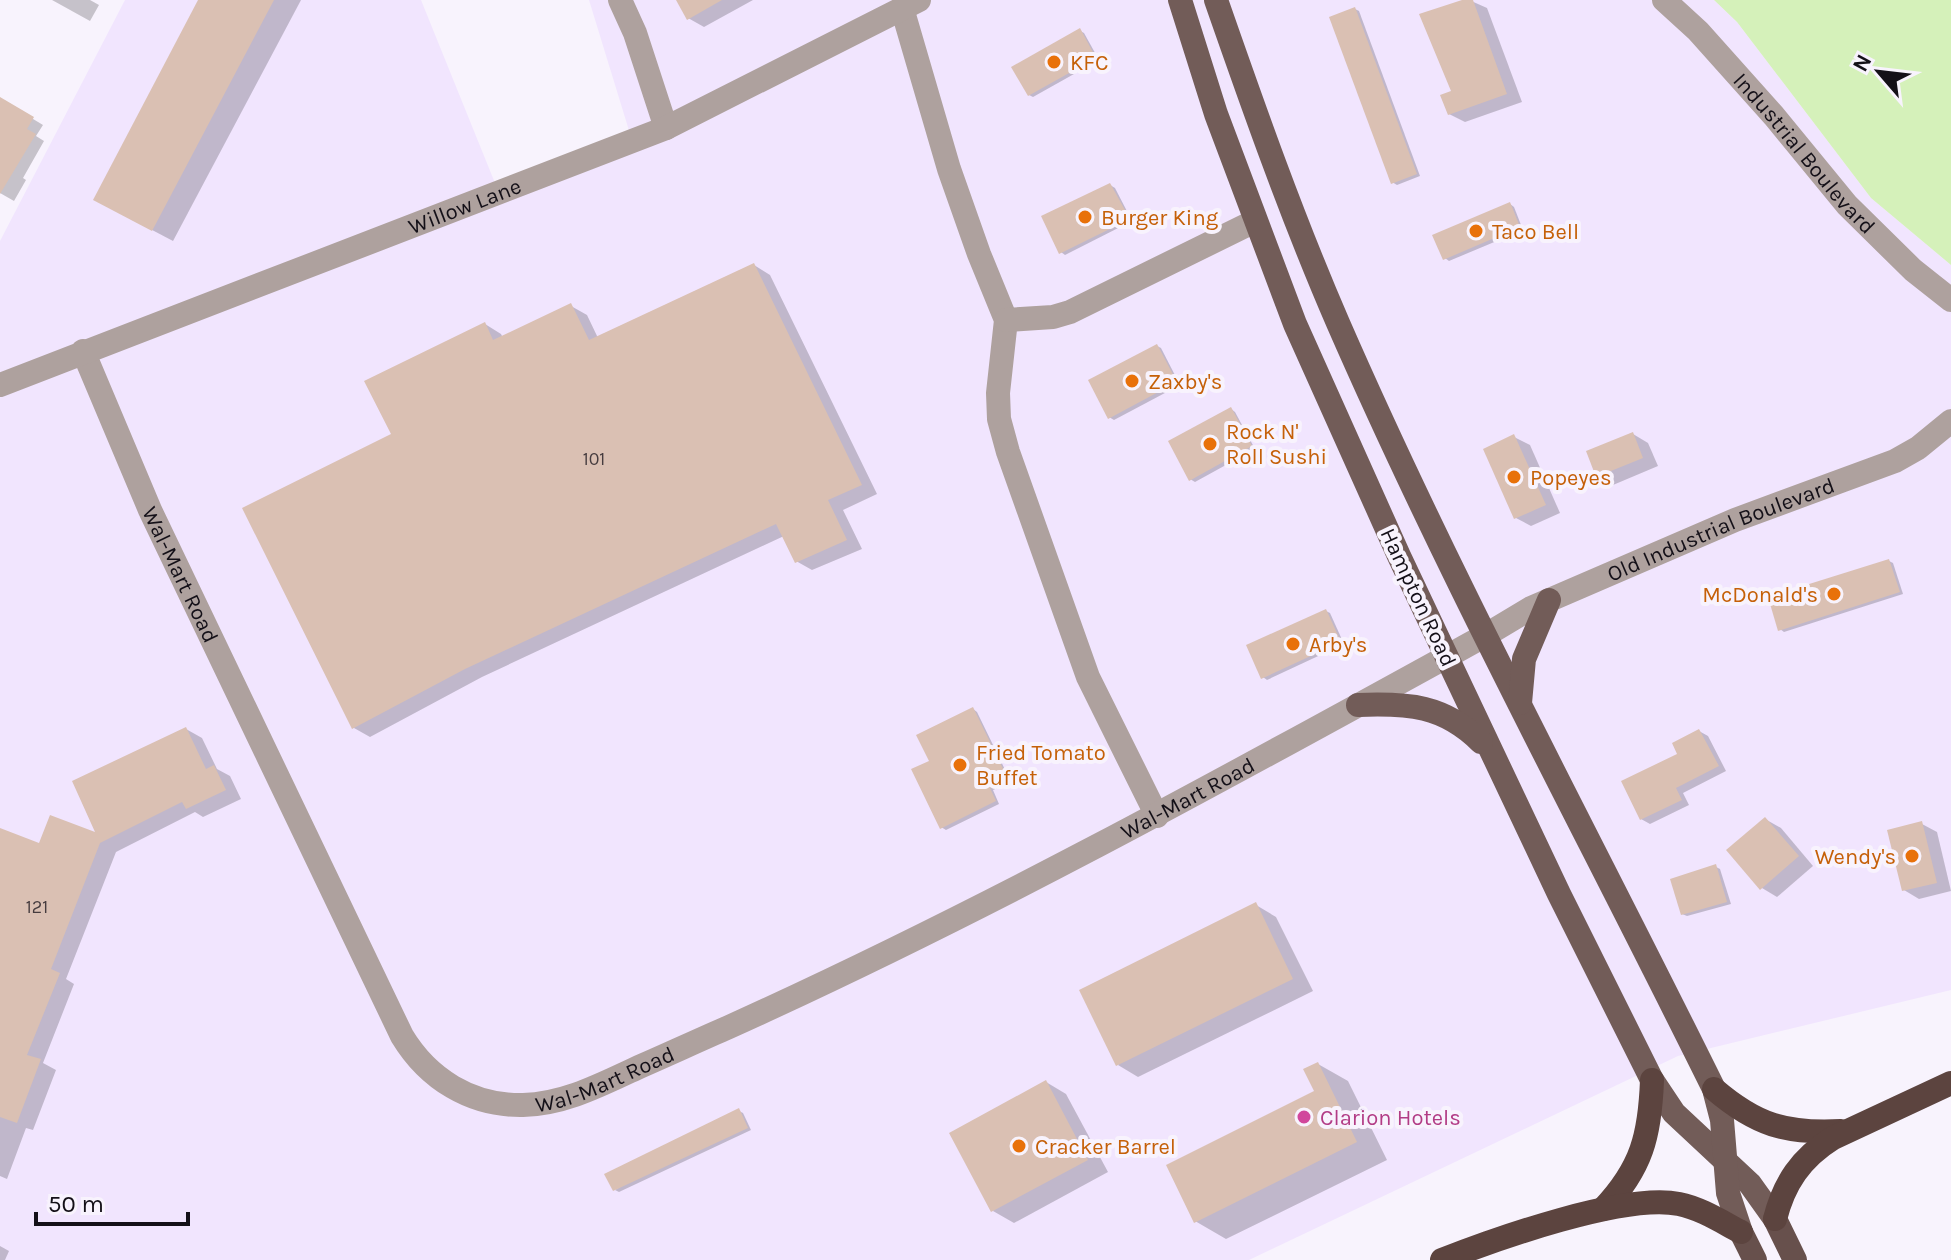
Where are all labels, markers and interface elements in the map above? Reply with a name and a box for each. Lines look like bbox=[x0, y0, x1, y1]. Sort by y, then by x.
north arrow bbox=[1839, 32, 1919, 112]
place label: KFC bbox=[1070, 50, 1108, 76]
text: N bbox=[1847, 50, 1877, 76]
marker: KFC bbox=[1045, 53, 1063, 71]
street label: Industrial Boulevard bbox=[1727, 68, 1880, 240]
street label: Willow Lane bbox=[405, 173, 525, 240]
place label: Burger King bbox=[1101, 205, 1219, 231]
marker: Burger King bbox=[1076, 208, 1094, 226]
place label: Taco Bell bbox=[1492, 219, 1579, 245]
marker: Taco Bell bbox=[1467, 222, 1485, 240]
place label: Zaxby's bbox=[1148, 369, 1222, 395]
marker: Zaxby's bbox=[1123, 372, 1141, 390]
place label: Rock N' Roll Sushi bbox=[1226, 419, 1327, 470]
marker: Rock N' Roll Sushi bbox=[1201, 435, 1219, 453]
house number: 101 bbox=[583, 448, 605, 470]
place label: Popeyes bbox=[1530, 465, 1611, 491]
marker: Popeyes bbox=[1505, 468, 1523, 486]
street label: Old Industrial Boulevard bbox=[1603, 472, 1838, 588]
street label: Wal-Mart Road bbox=[136, 503, 224, 647]
street label: Hampton Road bbox=[1375, 524, 1462, 671]
place label: McDonald's bbox=[1702, 582, 1818, 608]
marker: McDonald's bbox=[1825, 585, 1843, 603]
place label: Arby's bbox=[1309, 632, 1367, 658]
marker: Arby's bbox=[1284, 635, 1302, 653]
place label: Fried Tomato Buffet bbox=[976, 740, 1106, 791]
street label: Wal-Mart Road bbox=[1117, 752, 1259, 845]
marker: Fried Tomato Buffet bbox=[951, 756, 969, 774]
place label: Wendy's bbox=[1815, 844, 1896, 870]
marker: Wendy's bbox=[1903, 847, 1921, 865]
house number: 121 bbox=[26, 896, 48, 918]
street label: Wal-Mart Road bbox=[533, 1041, 679, 1118]
place label: Clarion Hotels bbox=[1320, 1105, 1461, 1131]
marker: Clarion Hotels bbox=[1295, 1108, 1313, 1126]
place label: Cracker Barrel bbox=[1035, 1134, 1176, 1160]
marker: Cracker Barrel bbox=[1010, 1137, 1028, 1155]
scale bar bbox=[36, 1176, 188, 1226]
text: 50 m bbox=[48, 1190, 104, 1218]

